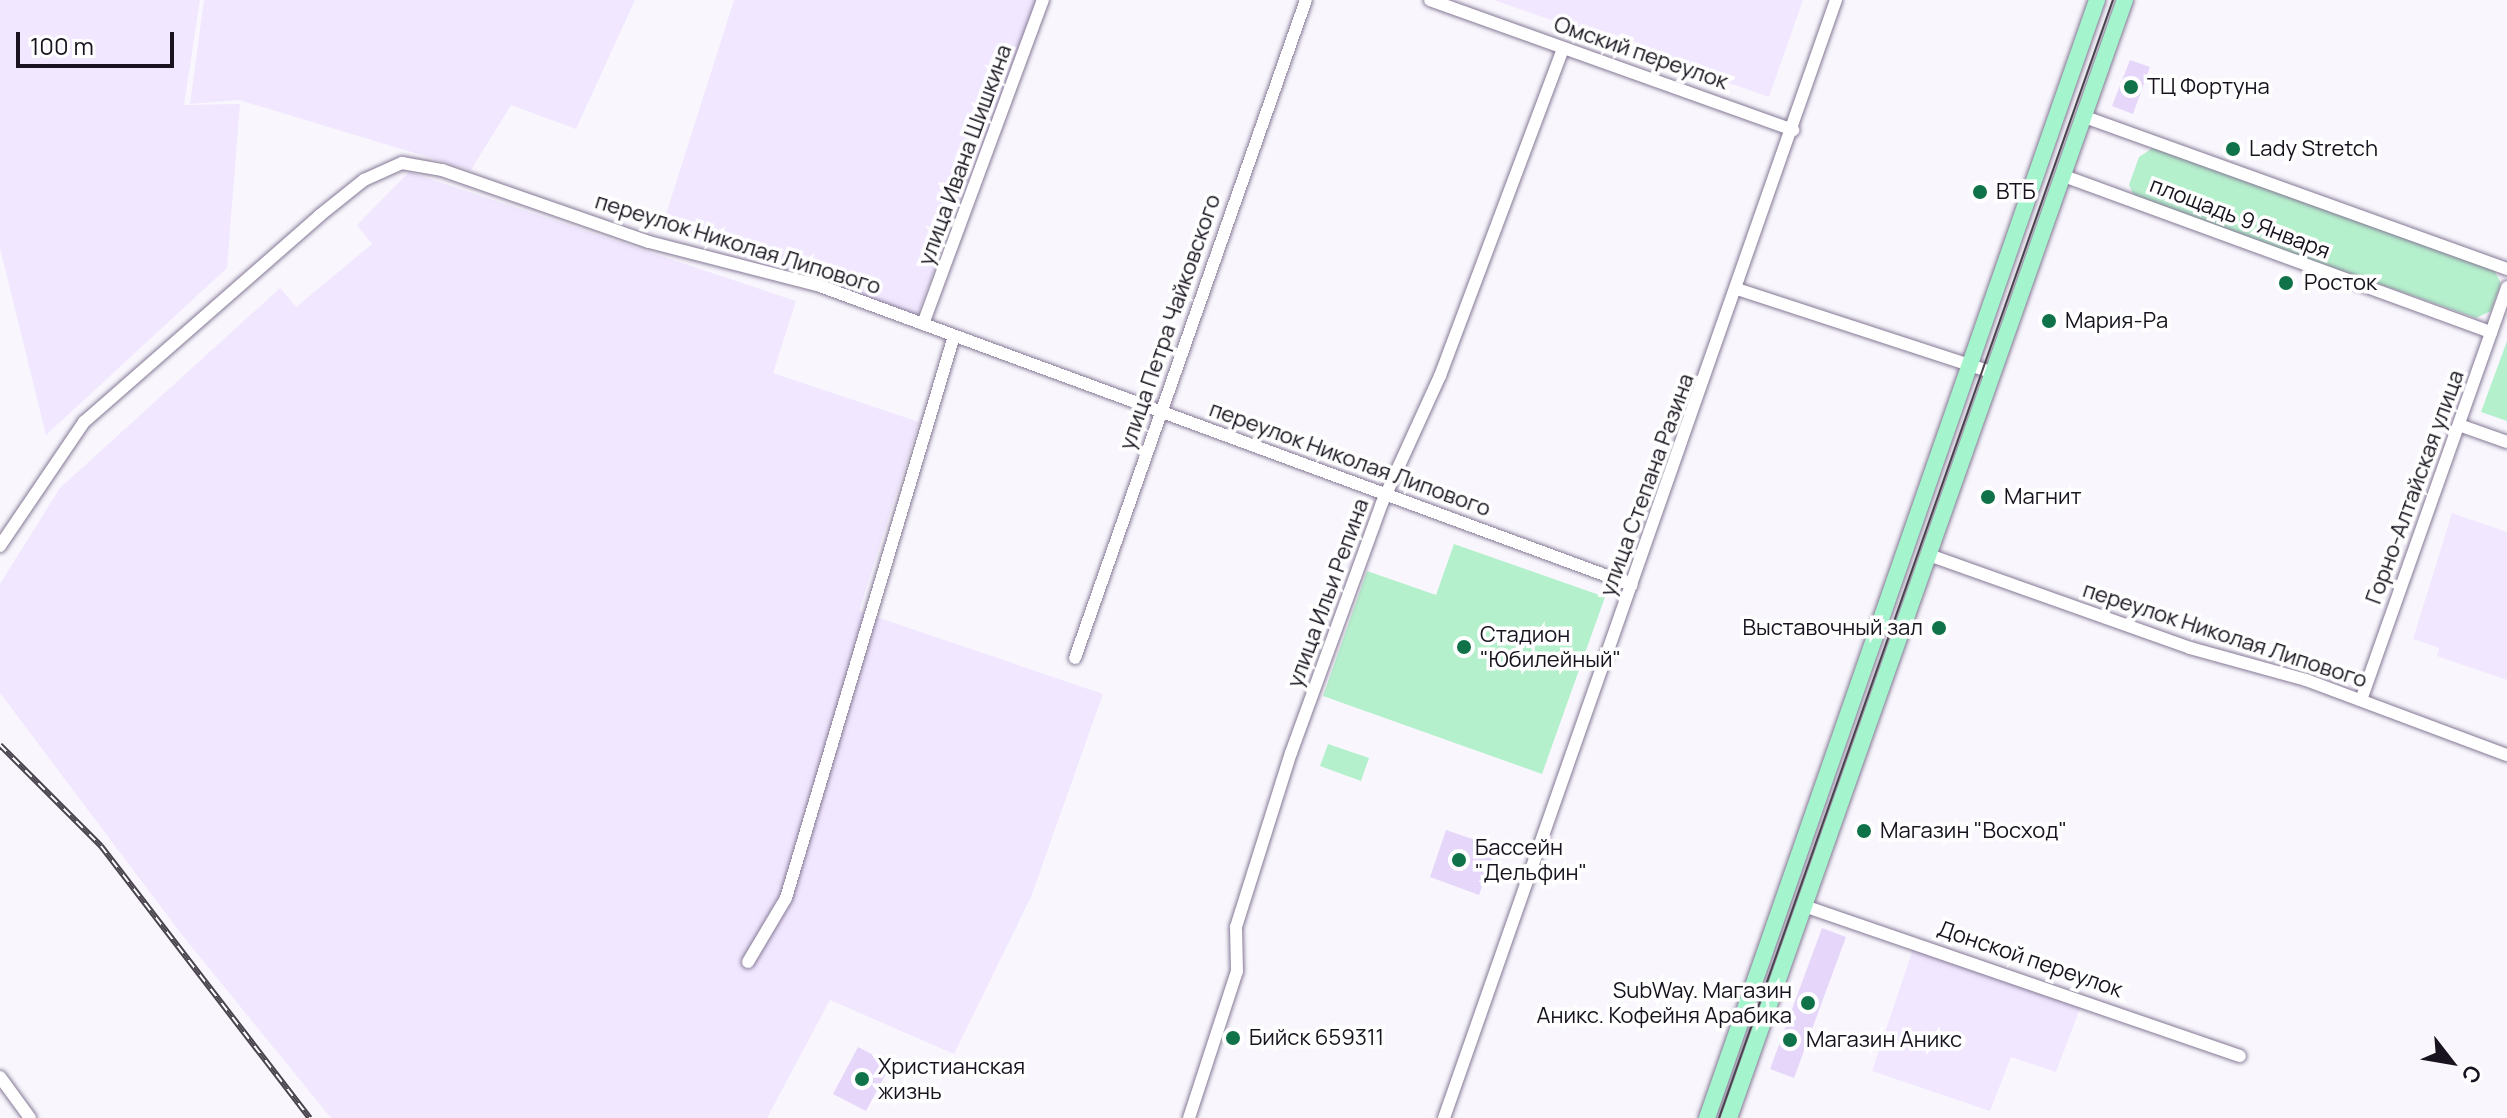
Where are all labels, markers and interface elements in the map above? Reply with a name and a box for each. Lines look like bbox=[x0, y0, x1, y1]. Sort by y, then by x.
street label: Омский переулок bbox=[1550, 11, 1732, 95]
scale bar bbox=[20, 16, 178, 66]
text: 100 m bbox=[30, 29, 94, 62]
street label: улица Ивана Шишкина bbox=[913, 41, 1017, 269]
place label: ТЦ Фортуна bbox=[2147, 74, 2270, 100]
marker: ТЦ Фортуна bbox=[2122, 78, 2140, 96]
place label: Lady Stretch bbox=[2249, 136, 2378, 162]
marker: Lady Stretch bbox=[2224, 140, 2242, 158]
street label: площадь 9 Января bbox=[2146, 171, 2334, 265]
place label: ВТБ bbox=[1996, 179, 2035, 205]
marker: ВТБ bbox=[1971, 183, 1989, 201]
street label: переулок Николая Липового bbox=[592, 188, 884, 300]
street label: улица Петра Чайковского bbox=[1114, 191, 1226, 453]
place label: Росток bbox=[2304, 270, 2377, 296]
marker: Росток bbox=[2275, 272, 2297, 294]
place label: Мария-Ра bbox=[2065, 308, 2168, 334]
marker: Мария-Ра bbox=[2040, 312, 2058, 330]
street label: Горно-Алтайская улица bbox=[2360, 367, 2470, 607]
street label: улица Степана Разина bbox=[1594, 370, 1700, 600]
street label: переулок Николая Липового bbox=[1206, 396, 1494, 522]
place label: Магнит bbox=[2004, 484, 2082, 510]
marker: Магнит bbox=[1979, 488, 1997, 506]
street label: улица Ильи Репина bbox=[1282, 495, 1374, 691]
street label: переулок Николая Липового bbox=[2080, 577, 2370, 693]
place label: Выставочный зал bbox=[1743, 615, 1923, 641]
marker: Выставочный зал bbox=[1930, 619, 1948, 637]
place label: Стадион "Юбилейный" bbox=[1480, 621, 1621, 672]
marker: Стадион "Юбилейный" bbox=[1455, 638, 1473, 656]
place label: Магазин "Восход" bbox=[1880, 818, 2067, 844]
marker: Магазин "Восход" bbox=[1855, 822, 1873, 840]
place label: Бассейн "Дельфин" bbox=[1475, 834, 1587, 886]
marker: Бассейн "Дельфин" bbox=[1450, 851, 1468, 869]
street label: Донской переулок bbox=[1934, 915, 2126, 1003]
place label: SubWay. Магазин Аникс. Кофейня Арабика bbox=[1537, 977, 1792, 1028]
marker: SubWay. Магазин Аникс. Кофейня Арабика bbox=[1799, 994, 1817, 1012]
north arrow bbox=[2411, 1022, 2491, 1102]
place label: Бийск 659311 bbox=[1249, 1025, 1384, 1051]
place label: Магазин Аникс bbox=[1806, 1027, 1962, 1053]
marker: Бийск 659311 bbox=[1224, 1029, 1242, 1047]
marker: Магазин Аникс bbox=[1781, 1031, 1799, 1049]
place label: Христианская жизнь bbox=[878, 1053, 1025, 1104]
text: С bbox=[2455, 1060, 2489, 1089]
marker: Христианская жизнь bbox=[853, 1070, 871, 1088]

